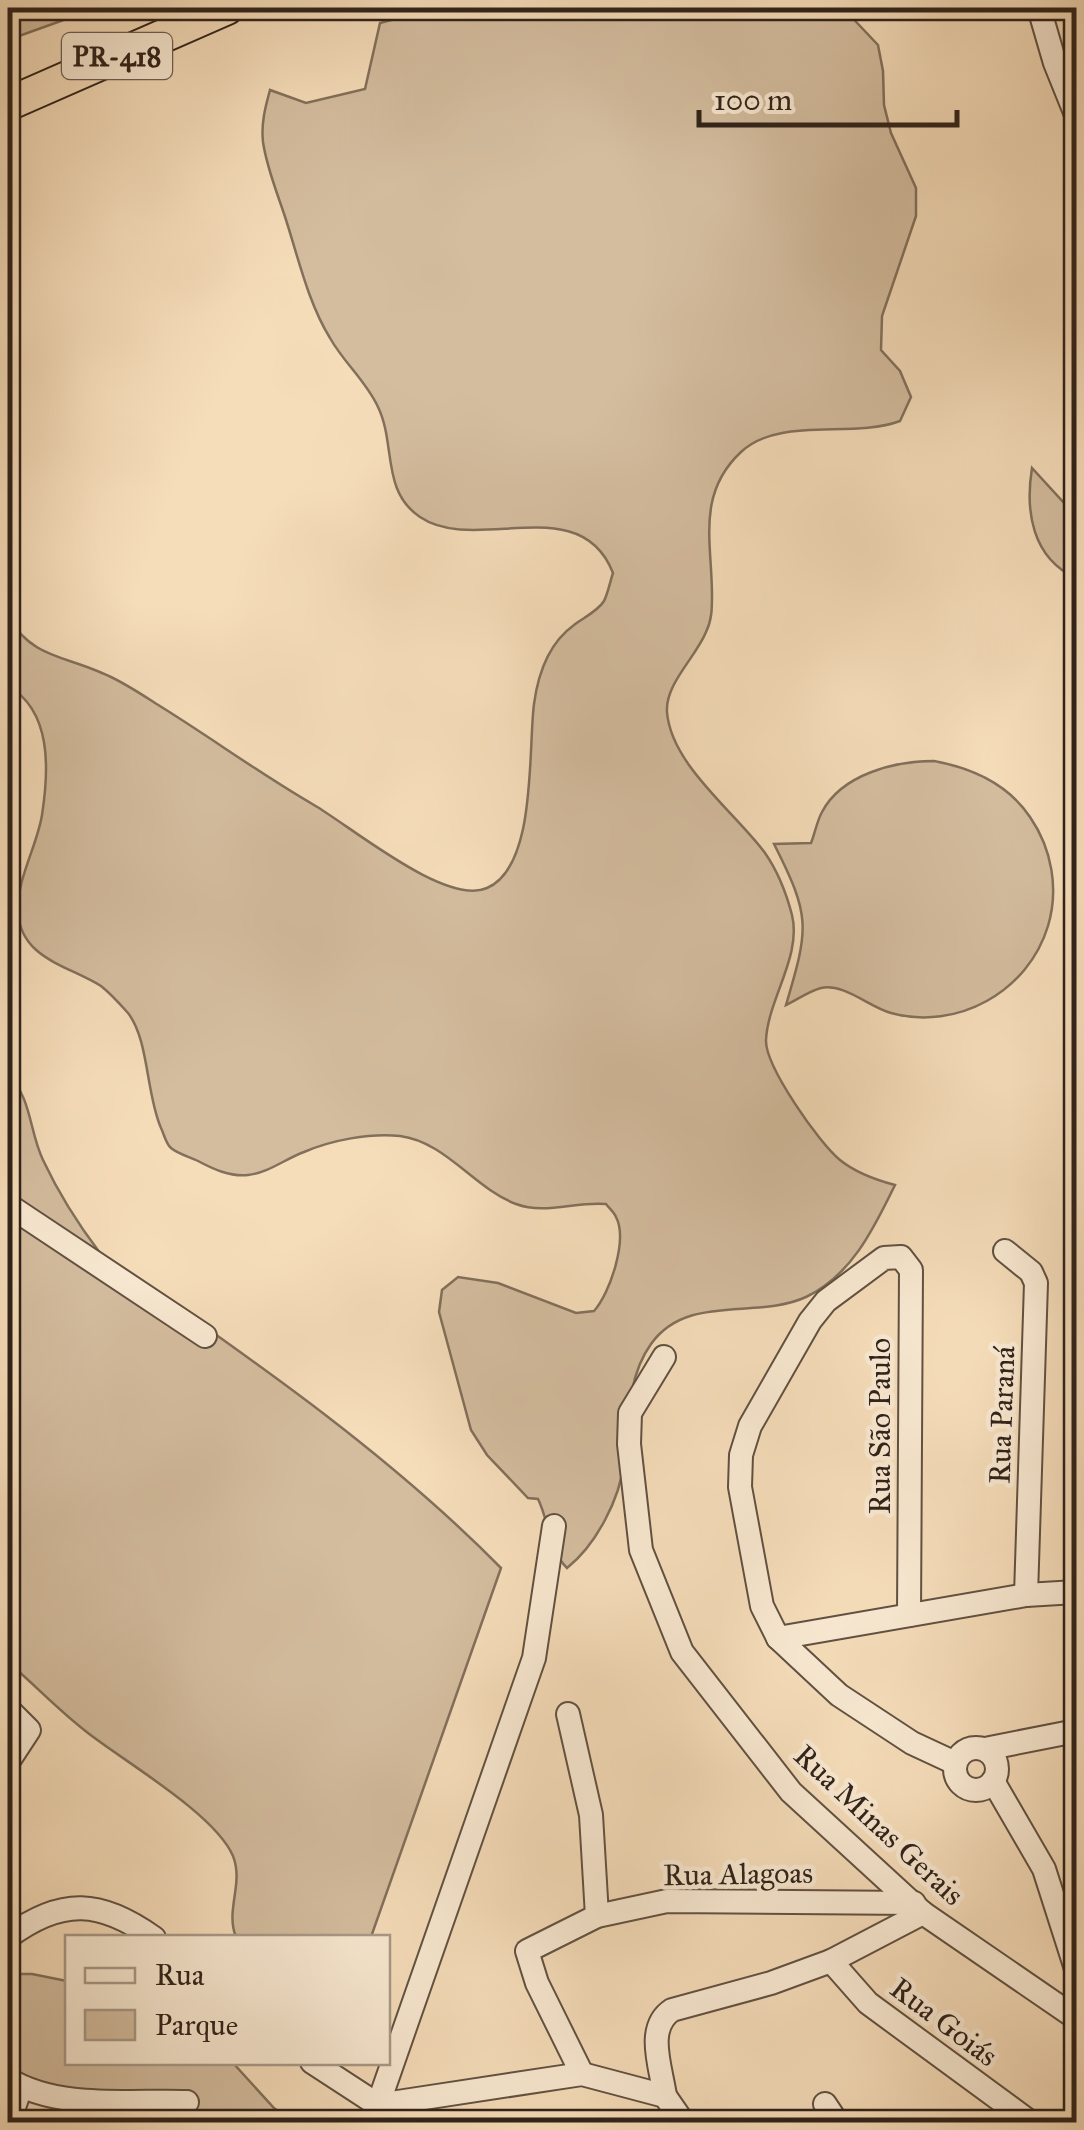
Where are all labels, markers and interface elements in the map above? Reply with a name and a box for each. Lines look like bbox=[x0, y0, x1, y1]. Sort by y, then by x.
road number: PR-418 bbox=[62, 33, 172, 79]
scale bar bbox=[699, 65, 956, 127]
text: 100 m bbox=[714, 82, 792, 118]
street label: Rua São Paulo bbox=[862, 1338, 898, 1514]
street label: Rua Paraná bbox=[982, 1345, 1022, 1485]
street label: Rua Minas Gerais bbox=[787, 1737, 971, 1913]
street label: Rua Alagoas bbox=[663, 1855, 813, 1893]
legend bbox=[65, 1935, 390, 2065]
text: Rua bbox=[155, 1957, 205, 1993]
street label: Rua Goiás bbox=[883, 1970, 1005, 2074]
text: Parque bbox=[155, 2007, 238, 2043]

